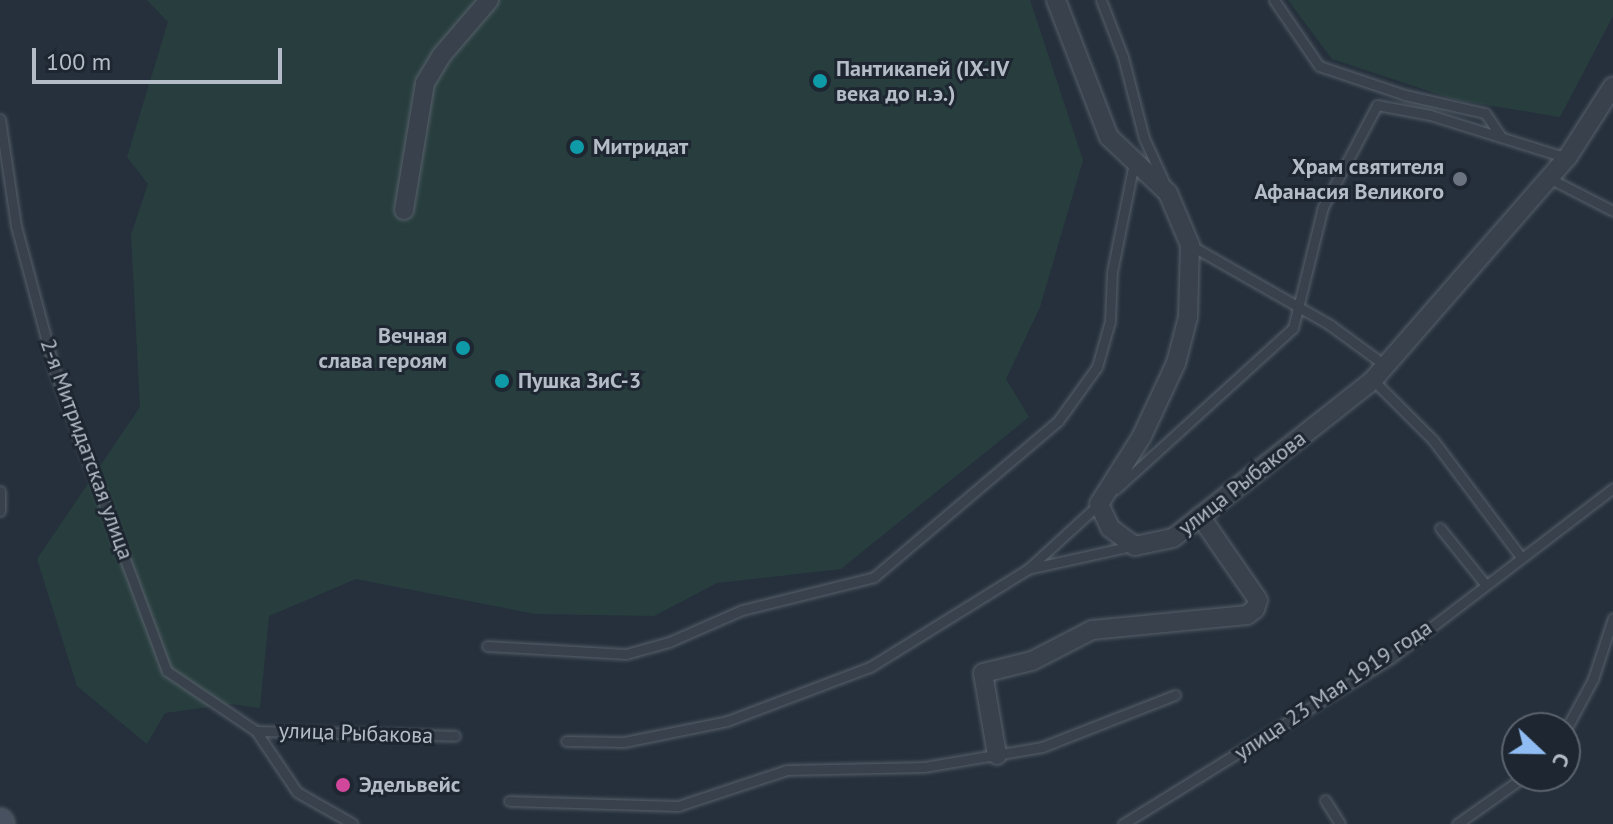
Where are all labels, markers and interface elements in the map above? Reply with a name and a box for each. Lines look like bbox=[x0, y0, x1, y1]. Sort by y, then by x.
scale bar bbox=[36, 32, 286, 82]
text: 100 m bbox=[46, 46, 111, 77]
place label: Пантикапей (IX-IV века до н.э.) bbox=[836, 55, 1009, 106]
marker: Пантикапей (IX-IV века до н.э.) bbox=[811, 72, 829, 90]
place label: Митридат bbox=[593, 134, 688, 160]
marker: Митридат bbox=[568, 138, 586, 156]
place label: Храм святителя Афанасия Великого bbox=[1254, 153, 1444, 204]
marker: Храм святителя Афанасия Великого bbox=[1451, 170, 1469, 188]
place label: Вечная слава героям bbox=[319, 322, 447, 374]
street label: 2-я Митридатская улица bbox=[35, 335, 139, 563]
marker: Вечная слава героям bbox=[454, 339, 472, 357]
place label: Пушка ЗиС-3 bbox=[518, 368, 641, 394]
marker: Пушка ЗиС-3 bbox=[493, 372, 511, 390]
street label: улица Рыбакова bbox=[1173, 425, 1311, 541]
street label: улица 23 Мая 1919 года bbox=[1229, 614, 1437, 766]
north arrow bbox=[1501, 712, 1581, 792]
street label: улица Рыбакова bbox=[278, 717, 434, 749]
text: С bbox=[1546, 749, 1577, 771]
place label: Эдельвейс bbox=[359, 772, 460, 798]
marker: Эдельвейс bbox=[334, 776, 352, 794]

